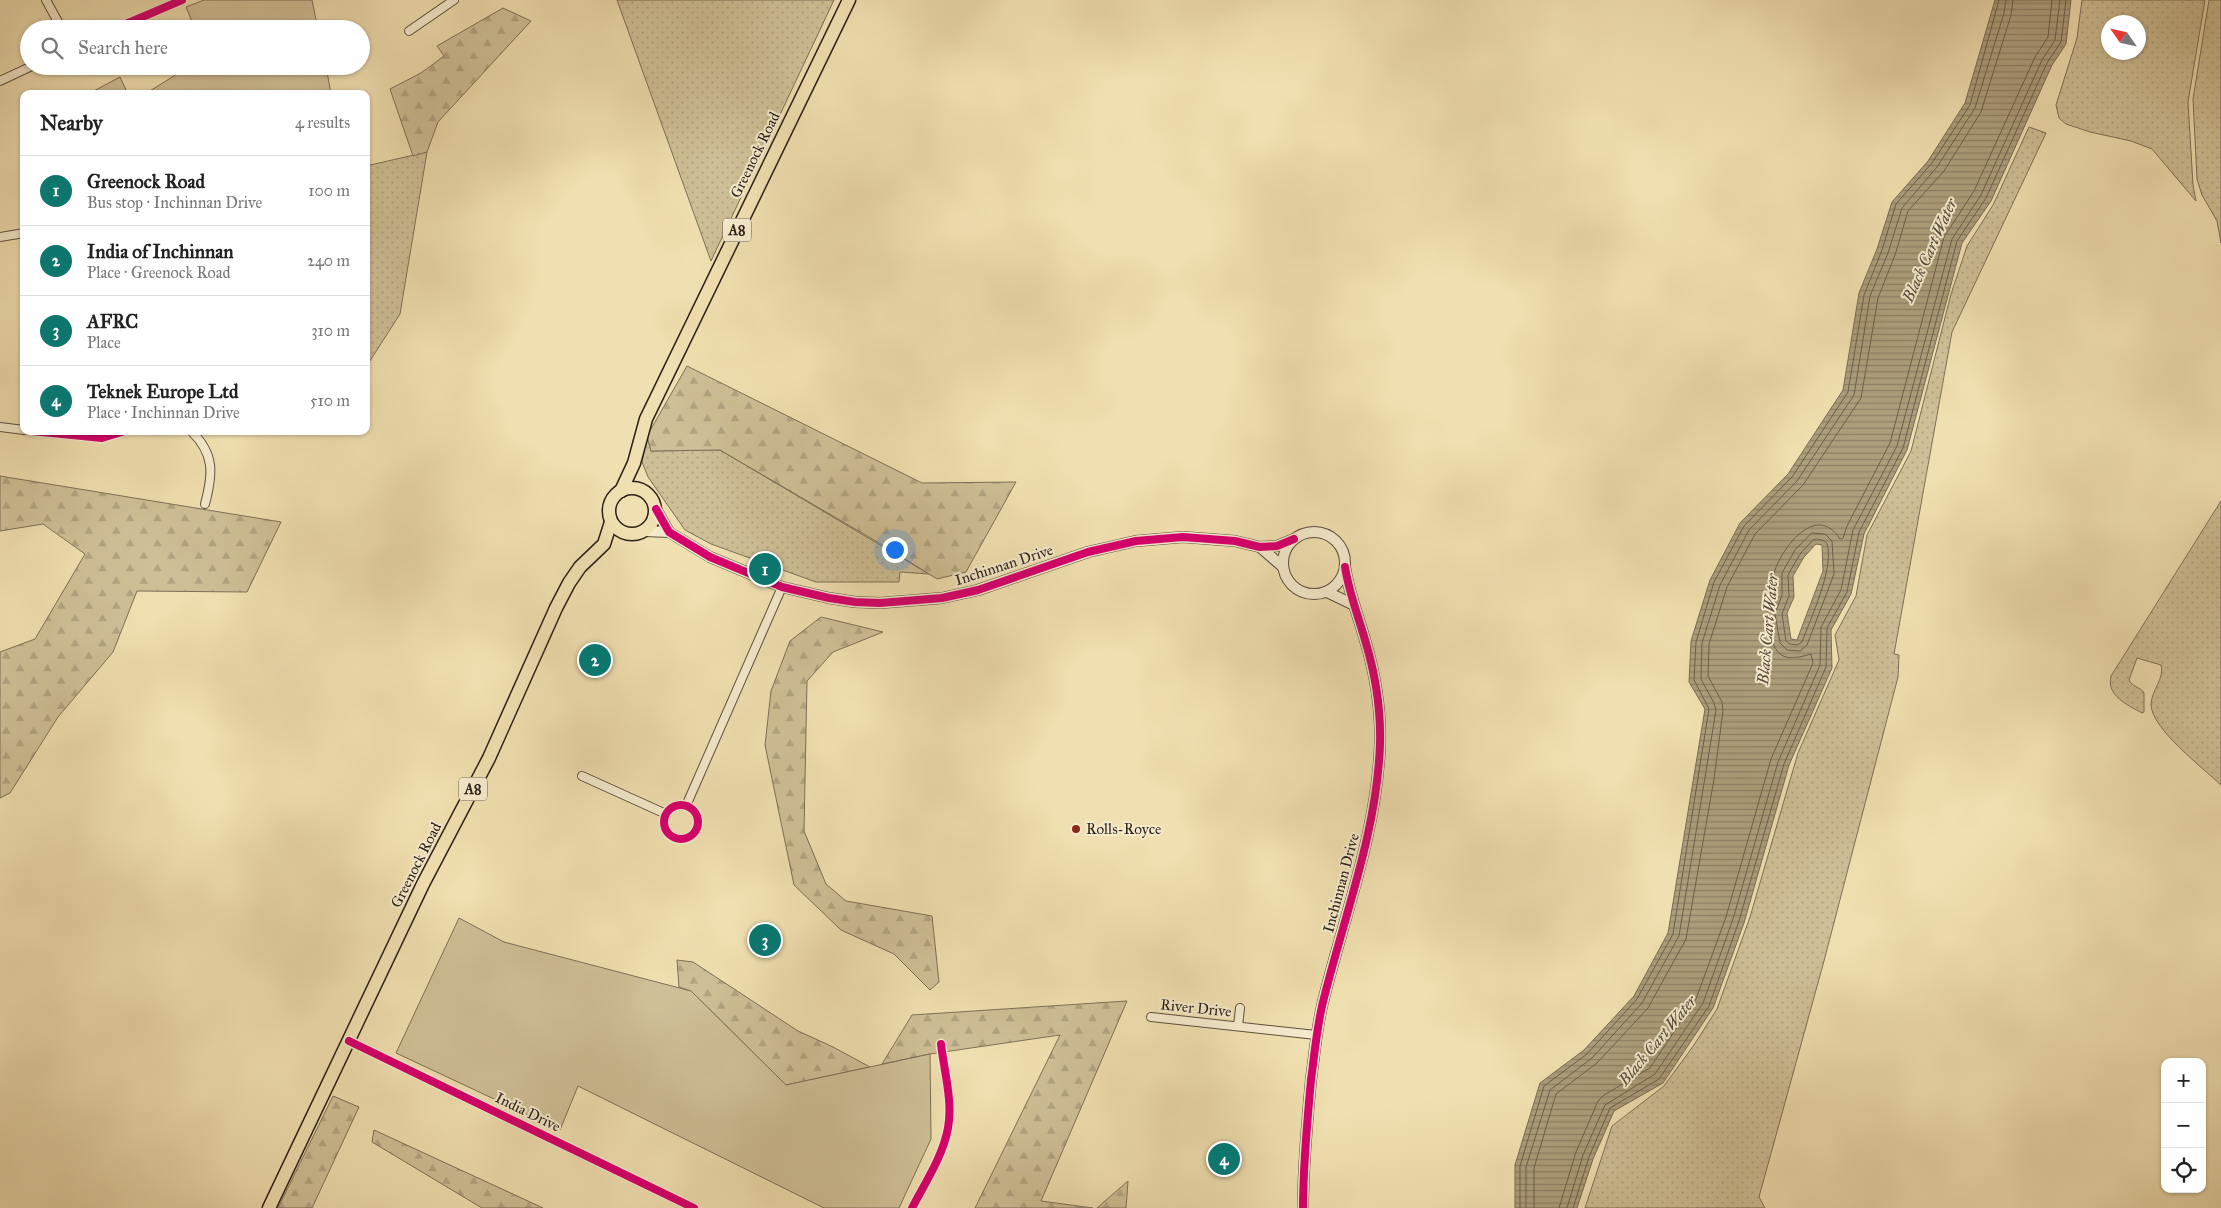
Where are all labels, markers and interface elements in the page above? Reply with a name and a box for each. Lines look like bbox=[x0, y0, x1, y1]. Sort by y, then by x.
north arrow bbox=[2101, 15, 2146, 60]
search box bbox=[20, 20, 370, 75]
icon: search bbox=[38, 34, 66, 62]
text: Search here bbox=[78, 36, 168, 59]
street label: Greenock Road bbox=[726, 109, 784, 201]
text: Nearby bbox=[40, 110, 103, 136]
text: 4 results bbox=[295, 113, 350, 132]
text: Greenock Road bbox=[87, 170, 205, 193]
text: 1 bbox=[53, 181, 59, 200]
text: 100 m bbox=[308, 181, 350, 200]
text: Bus stop · Inchinnan Drive bbox=[87, 193, 262, 212]
water label: Black Cart Water bbox=[1898, 194, 1961, 306]
road number: A8 bbox=[723, 218, 751, 242]
text: India of Inchinnan bbox=[87, 240, 234, 263]
text: 2 bbox=[52, 251, 60, 270]
text: 240 m bbox=[307, 251, 350, 270]
text: Place · Greenock Road bbox=[87, 263, 231, 282]
text: AFRC bbox=[87, 310, 138, 333]
text: 3 bbox=[53, 321, 59, 340]
text: 310 m bbox=[311, 321, 350, 340]
text: Place bbox=[87, 333, 121, 352]
text: Teknek Europe Ltd bbox=[87, 380, 238, 403]
text: 4 bbox=[52, 391, 60, 410]
text: 510 m bbox=[310, 391, 350, 410]
text: Place · Inchinnan Drive bbox=[87, 403, 240, 422]
your location bbox=[882, 537, 908, 563]
street label: Inchinnan Drive bbox=[953, 541, 1055, 589]
pin: 1 bbox=[749, 550, 781, 588]
water label: Black Cart Water bbox=[1753, 571, 1782, 686]
pin: 2 bbox=[579, 641, 611, 679]
road number: A8 bbox=[459, 778, 487, 801]
street label: Greenock Road bbox=[387, 819, 445, 911]
place label: Rolls-Royce bbox=[1086, 820, 1161, 838]
marker: Rolls-Royce bbox=[1070, 823, 1082, 835]
street label: Inchinnan Drive bbox=[1319, 831, 1363, 935]
pin: 3 bbox=[749, 921, 781, 959]
water label: Black Cart Water bbox=[1614, 991, 1701, 1090]
street label: River Drive bbox=[1160, 995, 1232, 1021]
map controls bbox=[2161, 1058, 2206, 1193]
button: + bbox=[2161, 1058, 2206, 1103]
street label: India Drive bbox=[492, 1088, 564, 1136]
button: − bbox=[2161, 1103, 2206, 1148]
pin: 4 bbox=[1208, 1140, 1240, 1178]
button: locate bbox=[2161, 1148, 2206, 1193]

